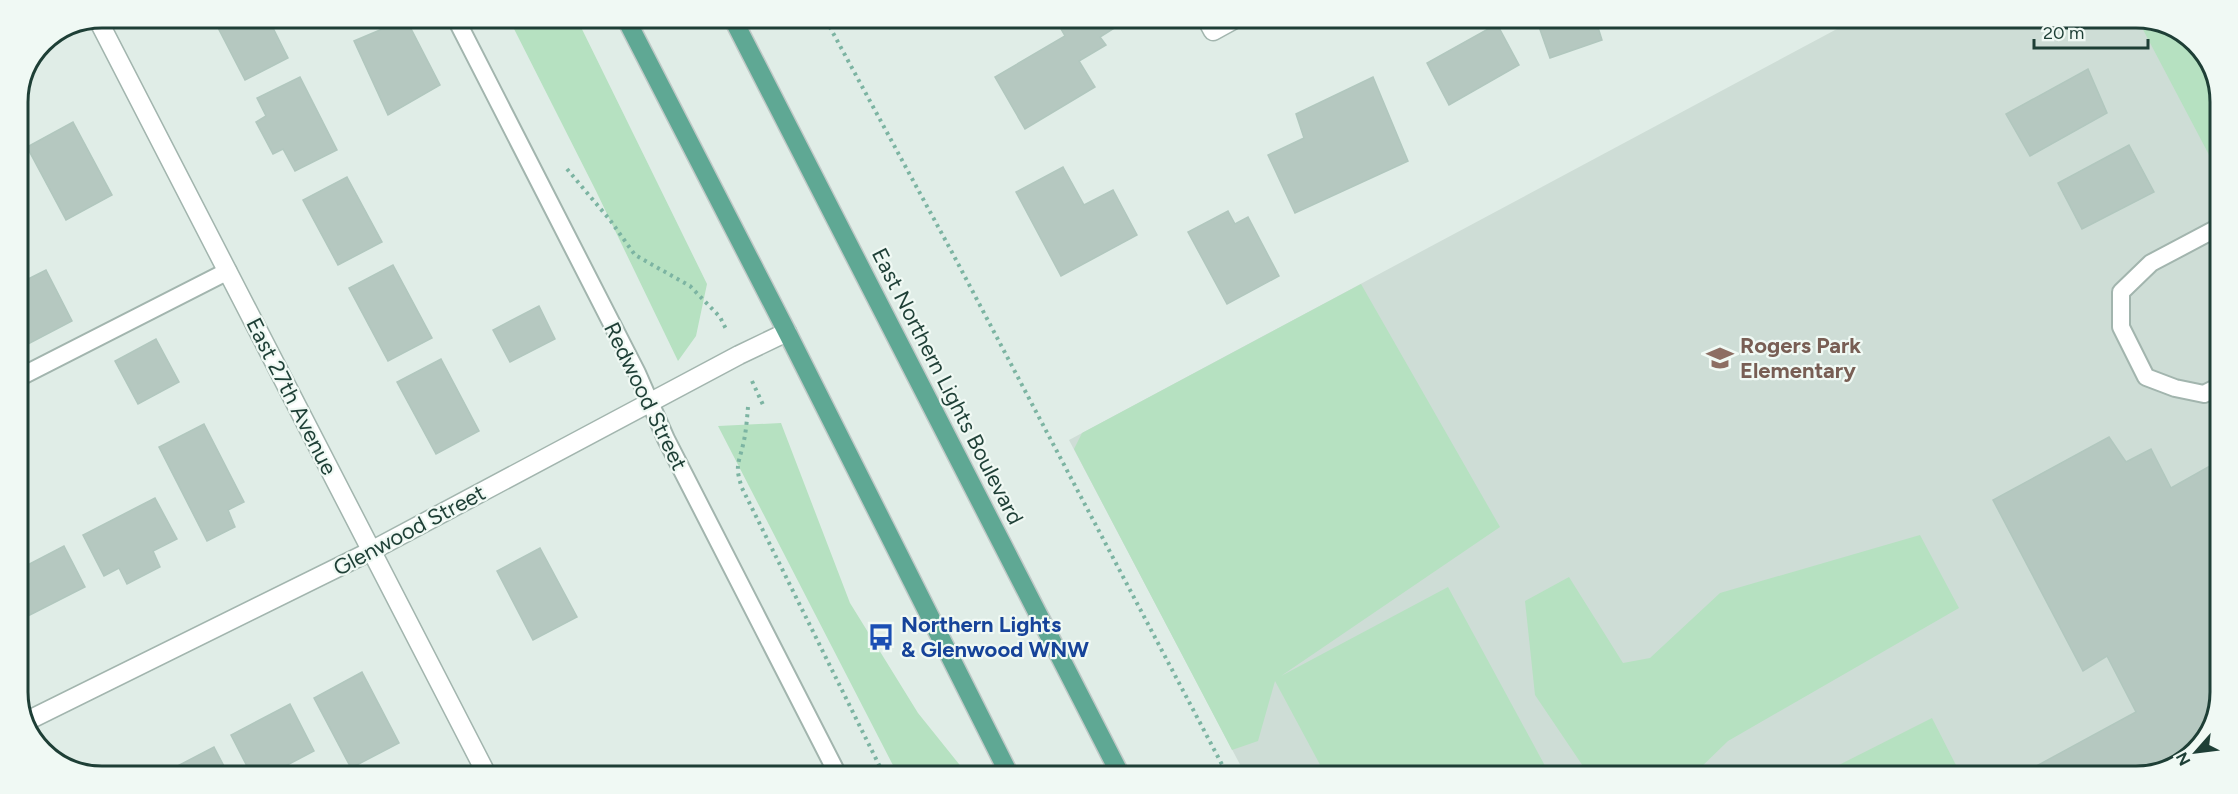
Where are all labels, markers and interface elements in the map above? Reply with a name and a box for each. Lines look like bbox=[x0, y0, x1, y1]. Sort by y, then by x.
scale bar bbox=[2034, 12, 2148, 50]
text: 20 m bbox=[2043, 22, 2084, 44]
street label: East Northern Lights Boulevard bbox=[866, 243, 1029, 529]
street label: East 27th Avenue bbox=[240, 313, 343, 479]
street label: Redwood Street bbox=[598, 318, 693, 475]
place label: Rogers Park Elementary bbox=[1740, 332, 1861, 384]
school or university icon: Rogers Park Elementary bbox=[1705, 343, 1735, 373]
street label: Glenwood Street bbox=[329, 479, 490, 582]
place label: Northern Lights & Glenwood WNW bbox=[901, 611, 1089, 663]
bus stop icon: Northern Lights & Glenwood WNW bbox=[866, 622, 896, 652]
north arrow bbox=[2166, 722, 2226, 782]
text: N bbox=[2172, 749, 2194, 769]

